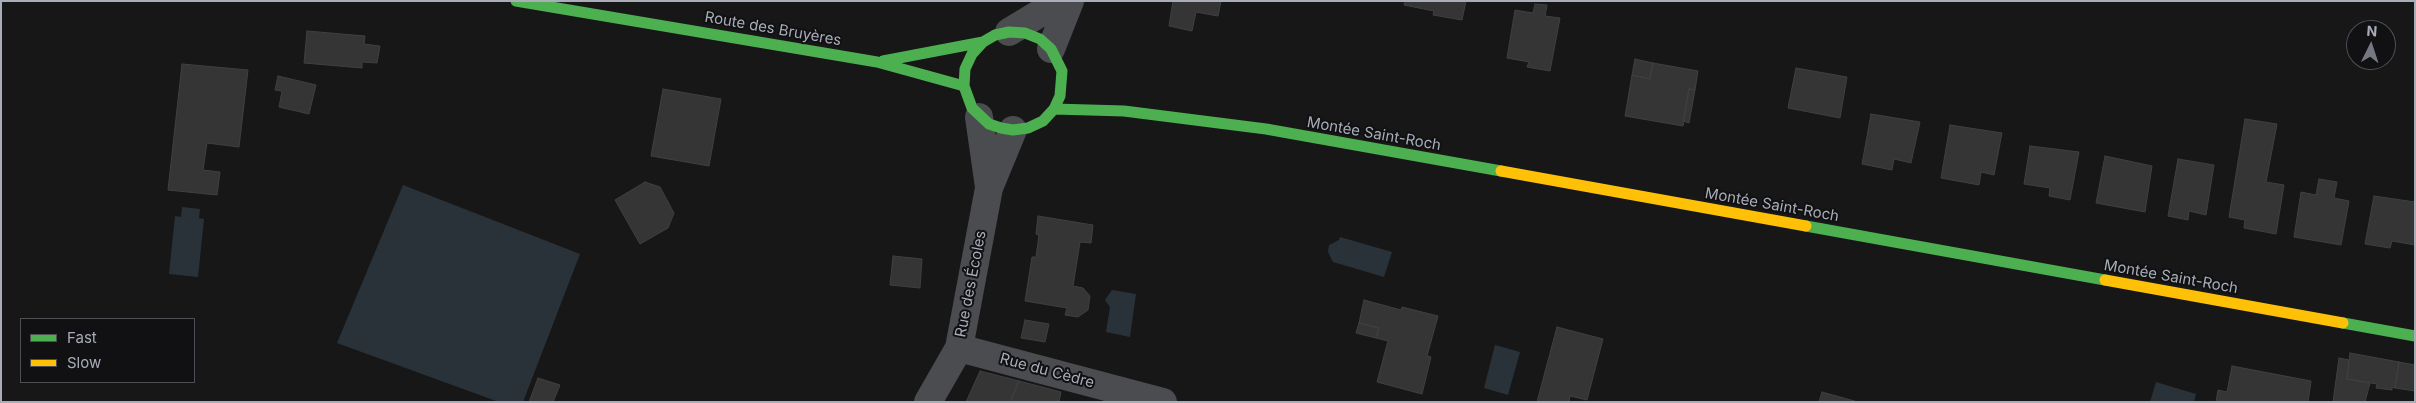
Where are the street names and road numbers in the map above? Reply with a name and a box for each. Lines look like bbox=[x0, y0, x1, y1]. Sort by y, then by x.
street label: Route des Bruyères bbox=[703, 8, 843, 50]
street label: Montée Saint-Roch bbox=[1306, 113, 1442, 155]
street label: Montée Saint-Roch bbox=[1704, 184, 1840, 226]
street label: Rue des Écoles bbox=[952, 229, 990, 339]
street label: Montée Saint-Roch bbox=[2103, 256, 2239, 298]
street label: Rue du Cèdre bbox=[998, 350, 1096, 392]

